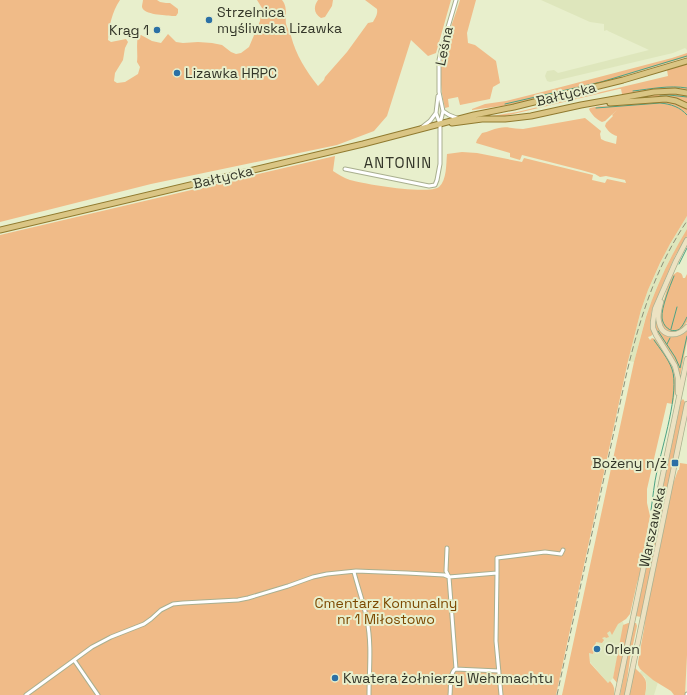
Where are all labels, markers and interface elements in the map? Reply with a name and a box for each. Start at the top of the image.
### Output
place label: Strzelnica myśliwska Lizawka [217,3,342,37]
marker: Strzelnica myśliwska Lizawka [204,15,214,25]
place label: Krąg 1 [109,21,149,39]
marker: Krąg 1 [152,25,162,35]
street label: Leśna [431,25,457,67]
place label: Lizawka HRPC [185,64,277,82]
marker: Lizawka HRPC [172,68,182,78]
street label: Bałtycka [534,78,598,110]
district label: ANTONIN [364,153,432,172]
street label: Bałtycka [191,161,255,193]
place label: Bożeny n/ż [592,454,667,472]
marker: Bożeny n/ż [670,458,680,468]
street label: Warszawska [635,485,669,569]
park label: Cmentarz Komunalny nr 1 Miłostowo [315,594,457,628]
place label: Orlen [605,640,640,658]
marker: Orlen [592,644,602,654]
place label: Kwatera żołnierzy Wehrmachtu [343,669,553,687]
marker: Kwatera żołnierzy Wehrmachtu [330,673,340,683]

